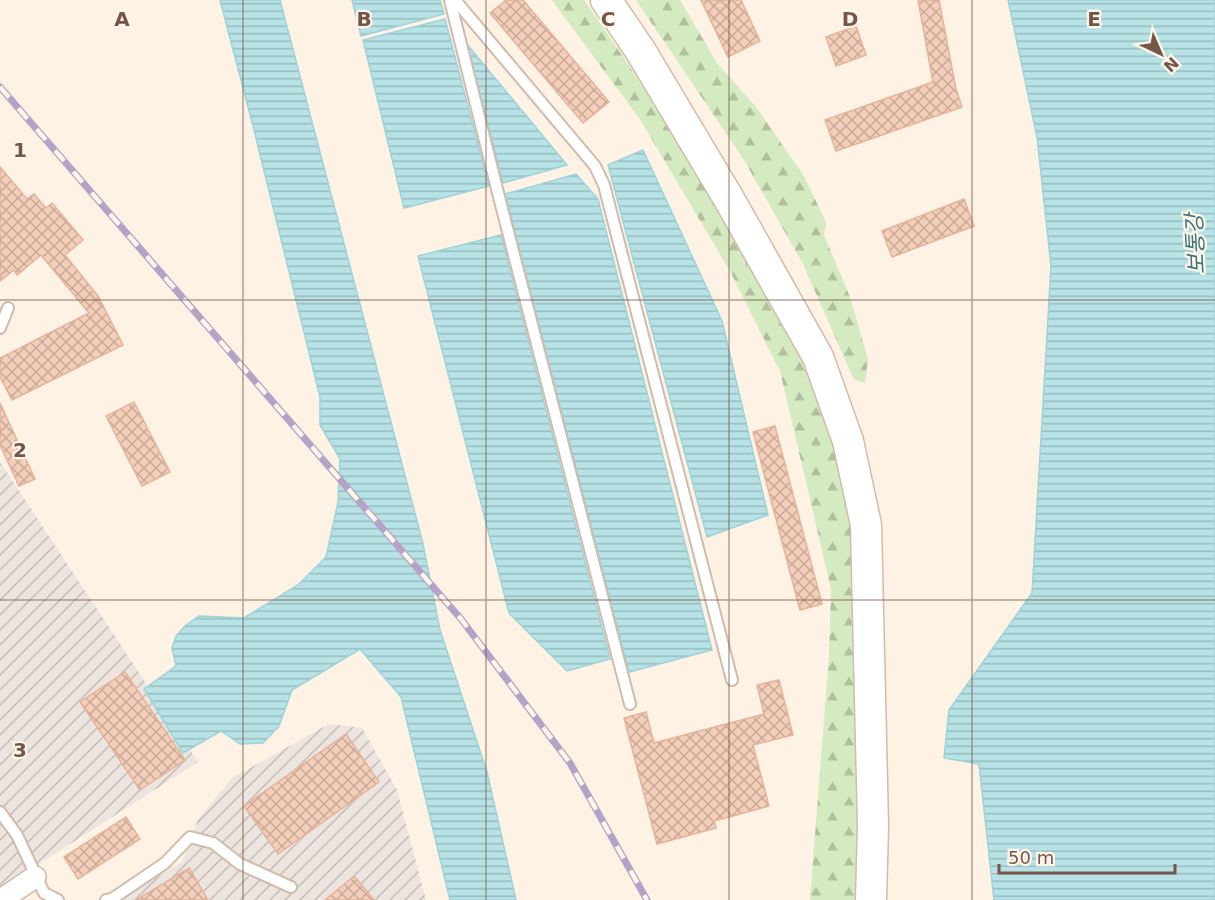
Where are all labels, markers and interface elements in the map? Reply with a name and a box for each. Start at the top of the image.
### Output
text: A [114,7,130,31]
text: B [356,7,372,31]
text: C [601,7,615,31]
text: D [842,7,858,31]
text: E [1087,7,1101,31]
north arrow [1131,24,1191,84]
text: N [1160,53,1182,76]
text: 1 [13,138,27,162]
water label: 보통강 [1181,210,1210,275]
text: 2 [13,438,27,462]
text: 3 [13,738,27,762]
scale bar [999,837,1174,875]
text: 50 m [1008,847,1054,868]

